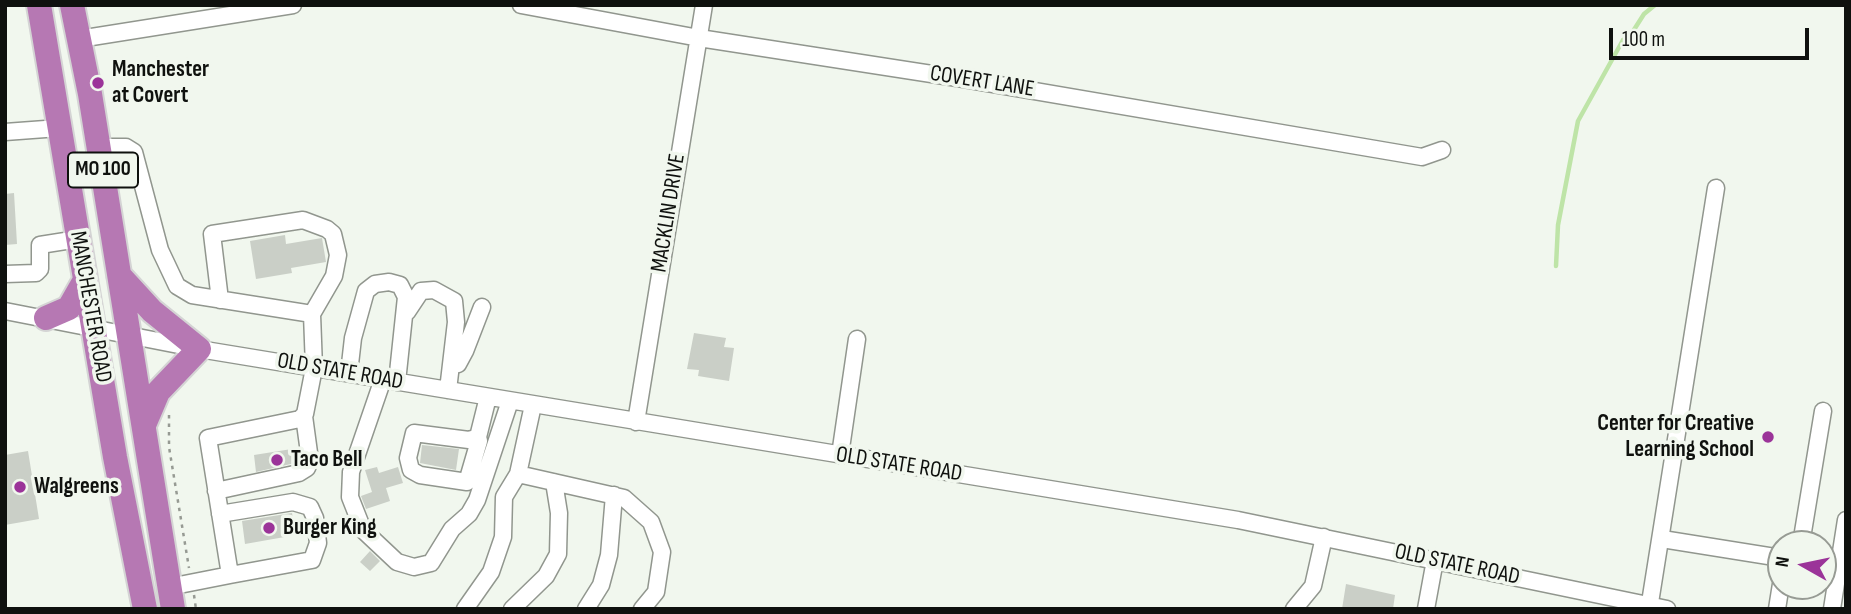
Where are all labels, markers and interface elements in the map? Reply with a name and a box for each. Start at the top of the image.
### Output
scale bar [1613,14,1812,58]
text: 100 m [1622,27,1665,52]
place label: Manchester at Covert [112,56,209,110]
street label: COVERT LANE [928,60,1036,104]
marker: Manchester at Covert [90,75,106,91]
road number: MO 100 [68,152,138,188]
street label: MACKLIN DRIVE [646,152,692,274]
street label: MANCHESTER ROAD [63,229,117,385]
street label: OLD STATE ROAD [275,347,405,397]
place label: Center for Creative Learning School [1597,410,1754,464]
marker: Center for Creative Learning School [1760,429,1776,445]
street label: OLD STATE ROAD [834,441,964,489]
place label: Taco Bell [291,446,362,474]
marker: Taco Bell [269,452,285,468]
place label: Walgreens [34,473,119,501]
marker: Walgreens [12,479,28,495]
place label: Burger King [283,514,377,542]
marker: Burger King [261,520,277,536]
north arrow [1767,530,1837,600]
street label: OLD STATE ROAD [1392,538,1522,592]
text: N [1771,555,1795,569]

